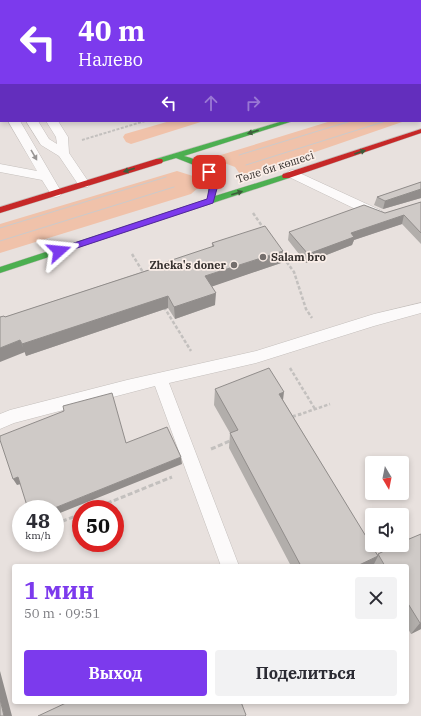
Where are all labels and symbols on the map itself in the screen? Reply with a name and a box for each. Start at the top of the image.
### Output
one-way arrow [247,129,259,135]
street label: Төле би көшесі [234,148,316,186]
one-way arrow [30,149,37,161]
one-way arrow [354,149,366,155]
pin [192,155,226,189]
one-way arrow [122,167,134,173]
one-way arrow [231,189,243,195]
position arrow [38,230,80,272]
place label: Salam bro [271,250,326,264]
marker: Salam bro [258,252,268,262]
place label: Zheka's doner [149,258,227,272]
marker: Zheka's doner [229,260,239,270]
north arrow [365,456,409,500]
speed limit sign: 50 [72,500,124,552]

